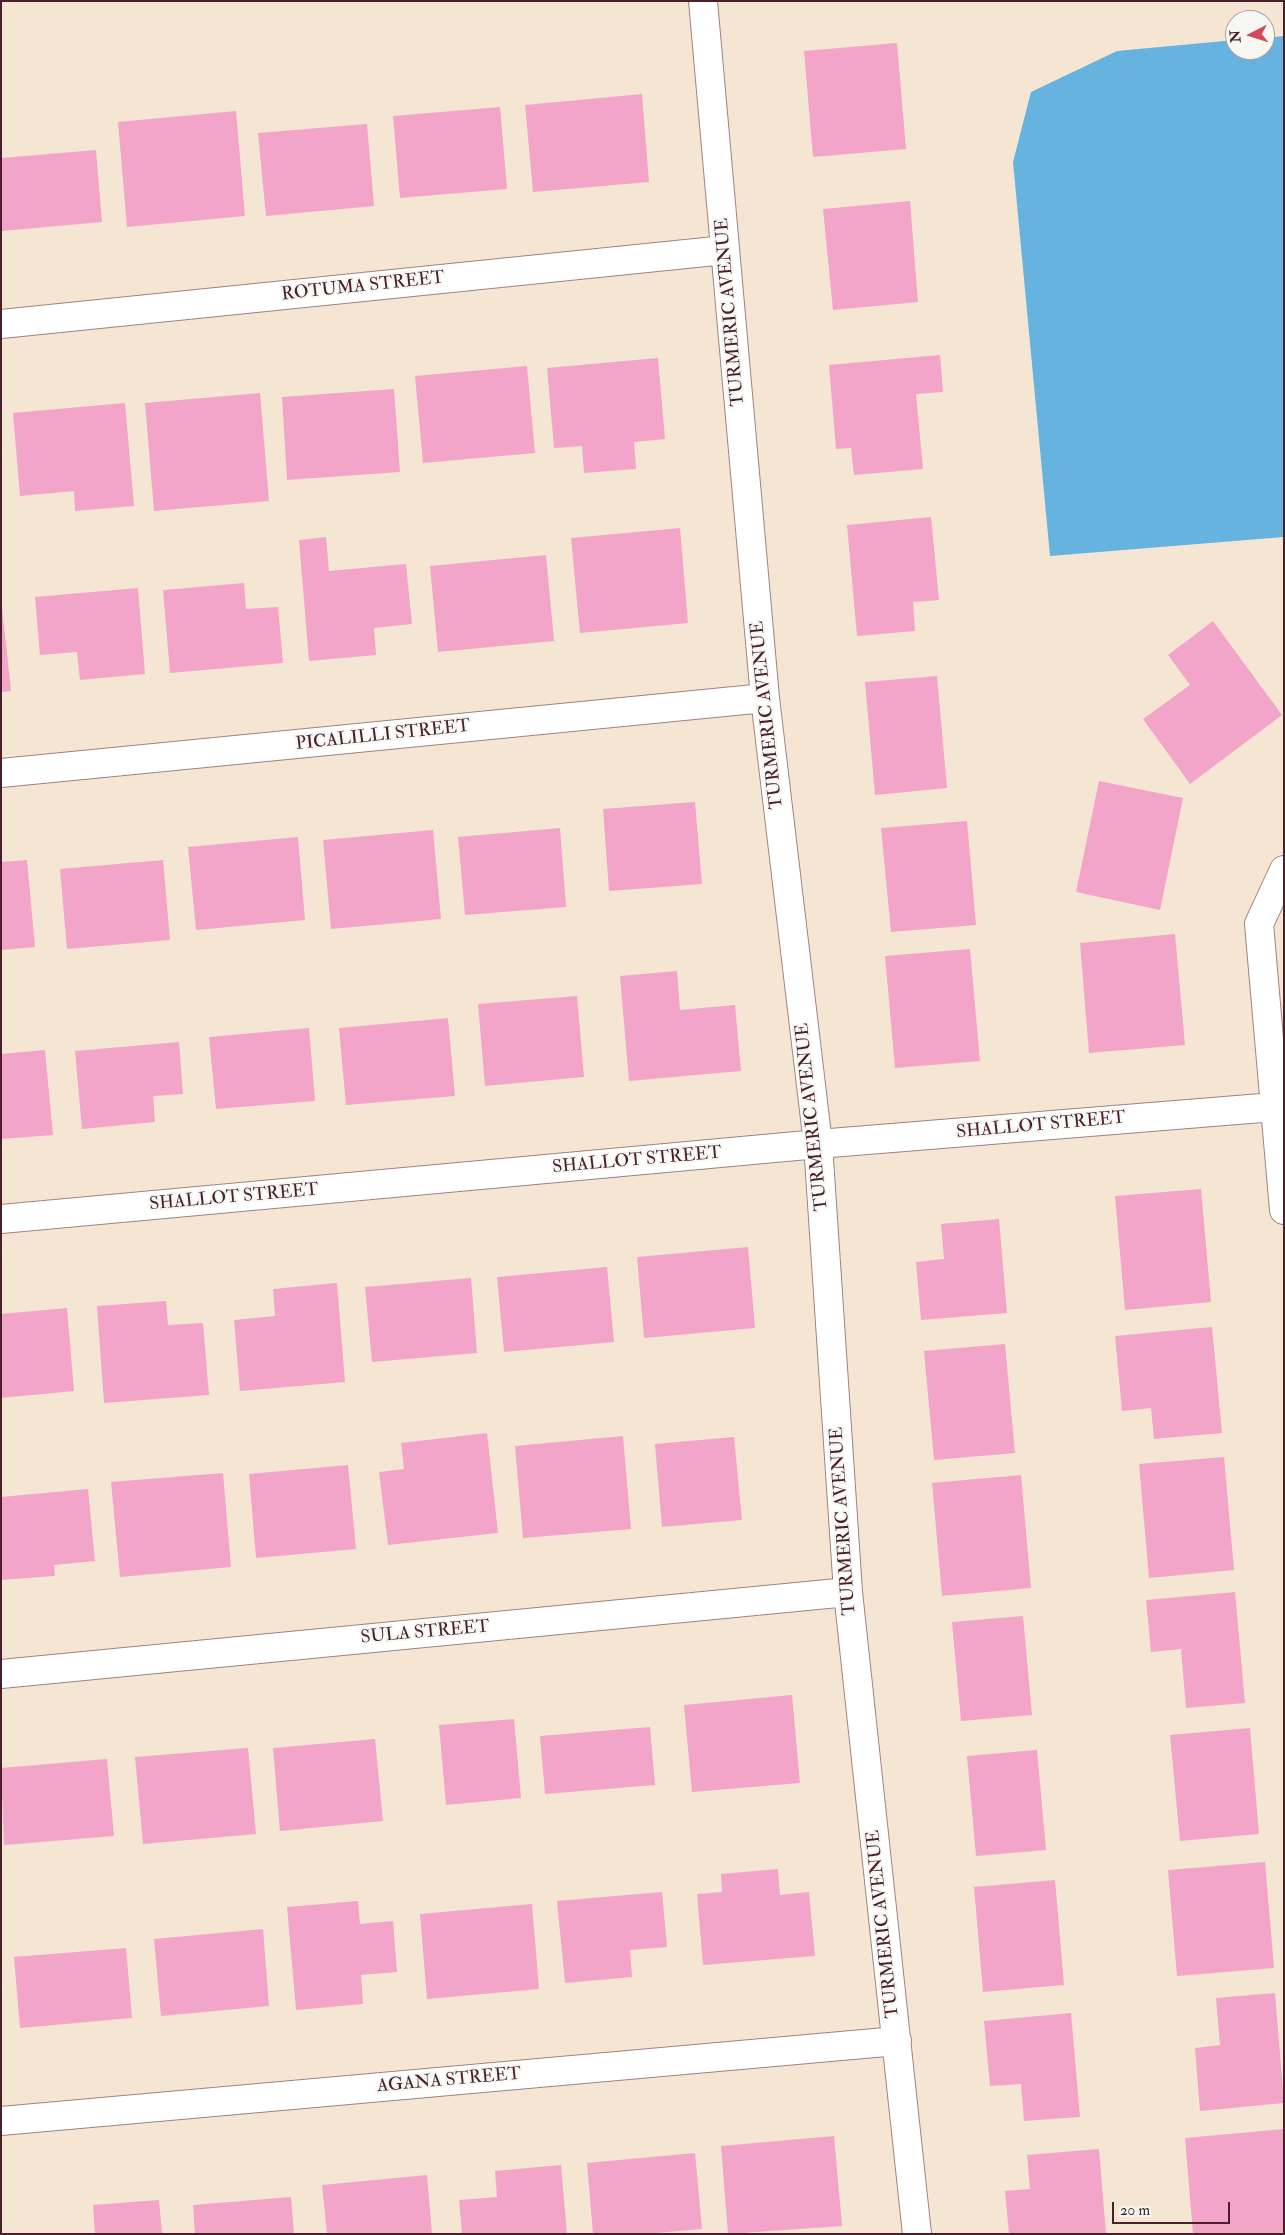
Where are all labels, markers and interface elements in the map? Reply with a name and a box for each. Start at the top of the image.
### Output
north arrow [1225,10,1275,60]
text: N [1227,29,1245,43]
street label: TURMERIC AVENUE [712,217,750,407]
street label: ROTUMA STREET [280,268,446,306]
street label: TURMERIC AVENUE [747,620,789,810]
street label: PICALILLI STREET [295,716,471,756]
street label: TURMERIC AVENUE [792,1022,834,1212]
street label: SHALLOT STREET [956,1108,1126,1144]
street label: SHALLOT STREET [552,1143,722,1179]
street label: SHALLOT STREET [149,1180,319,1216]
street label: TURMERIC AVENUE [827,1426,861,1616]
street label: SULA STREET [360,1617,490,1649]
street label: TURMERIC AVENUE [863,1829,905,2019]
street label: AGANA STREET [376,2064,522,2098]
scale bar [1115,2192,1232,2224]
text: 20 m [1120,2201,1150,2220]

